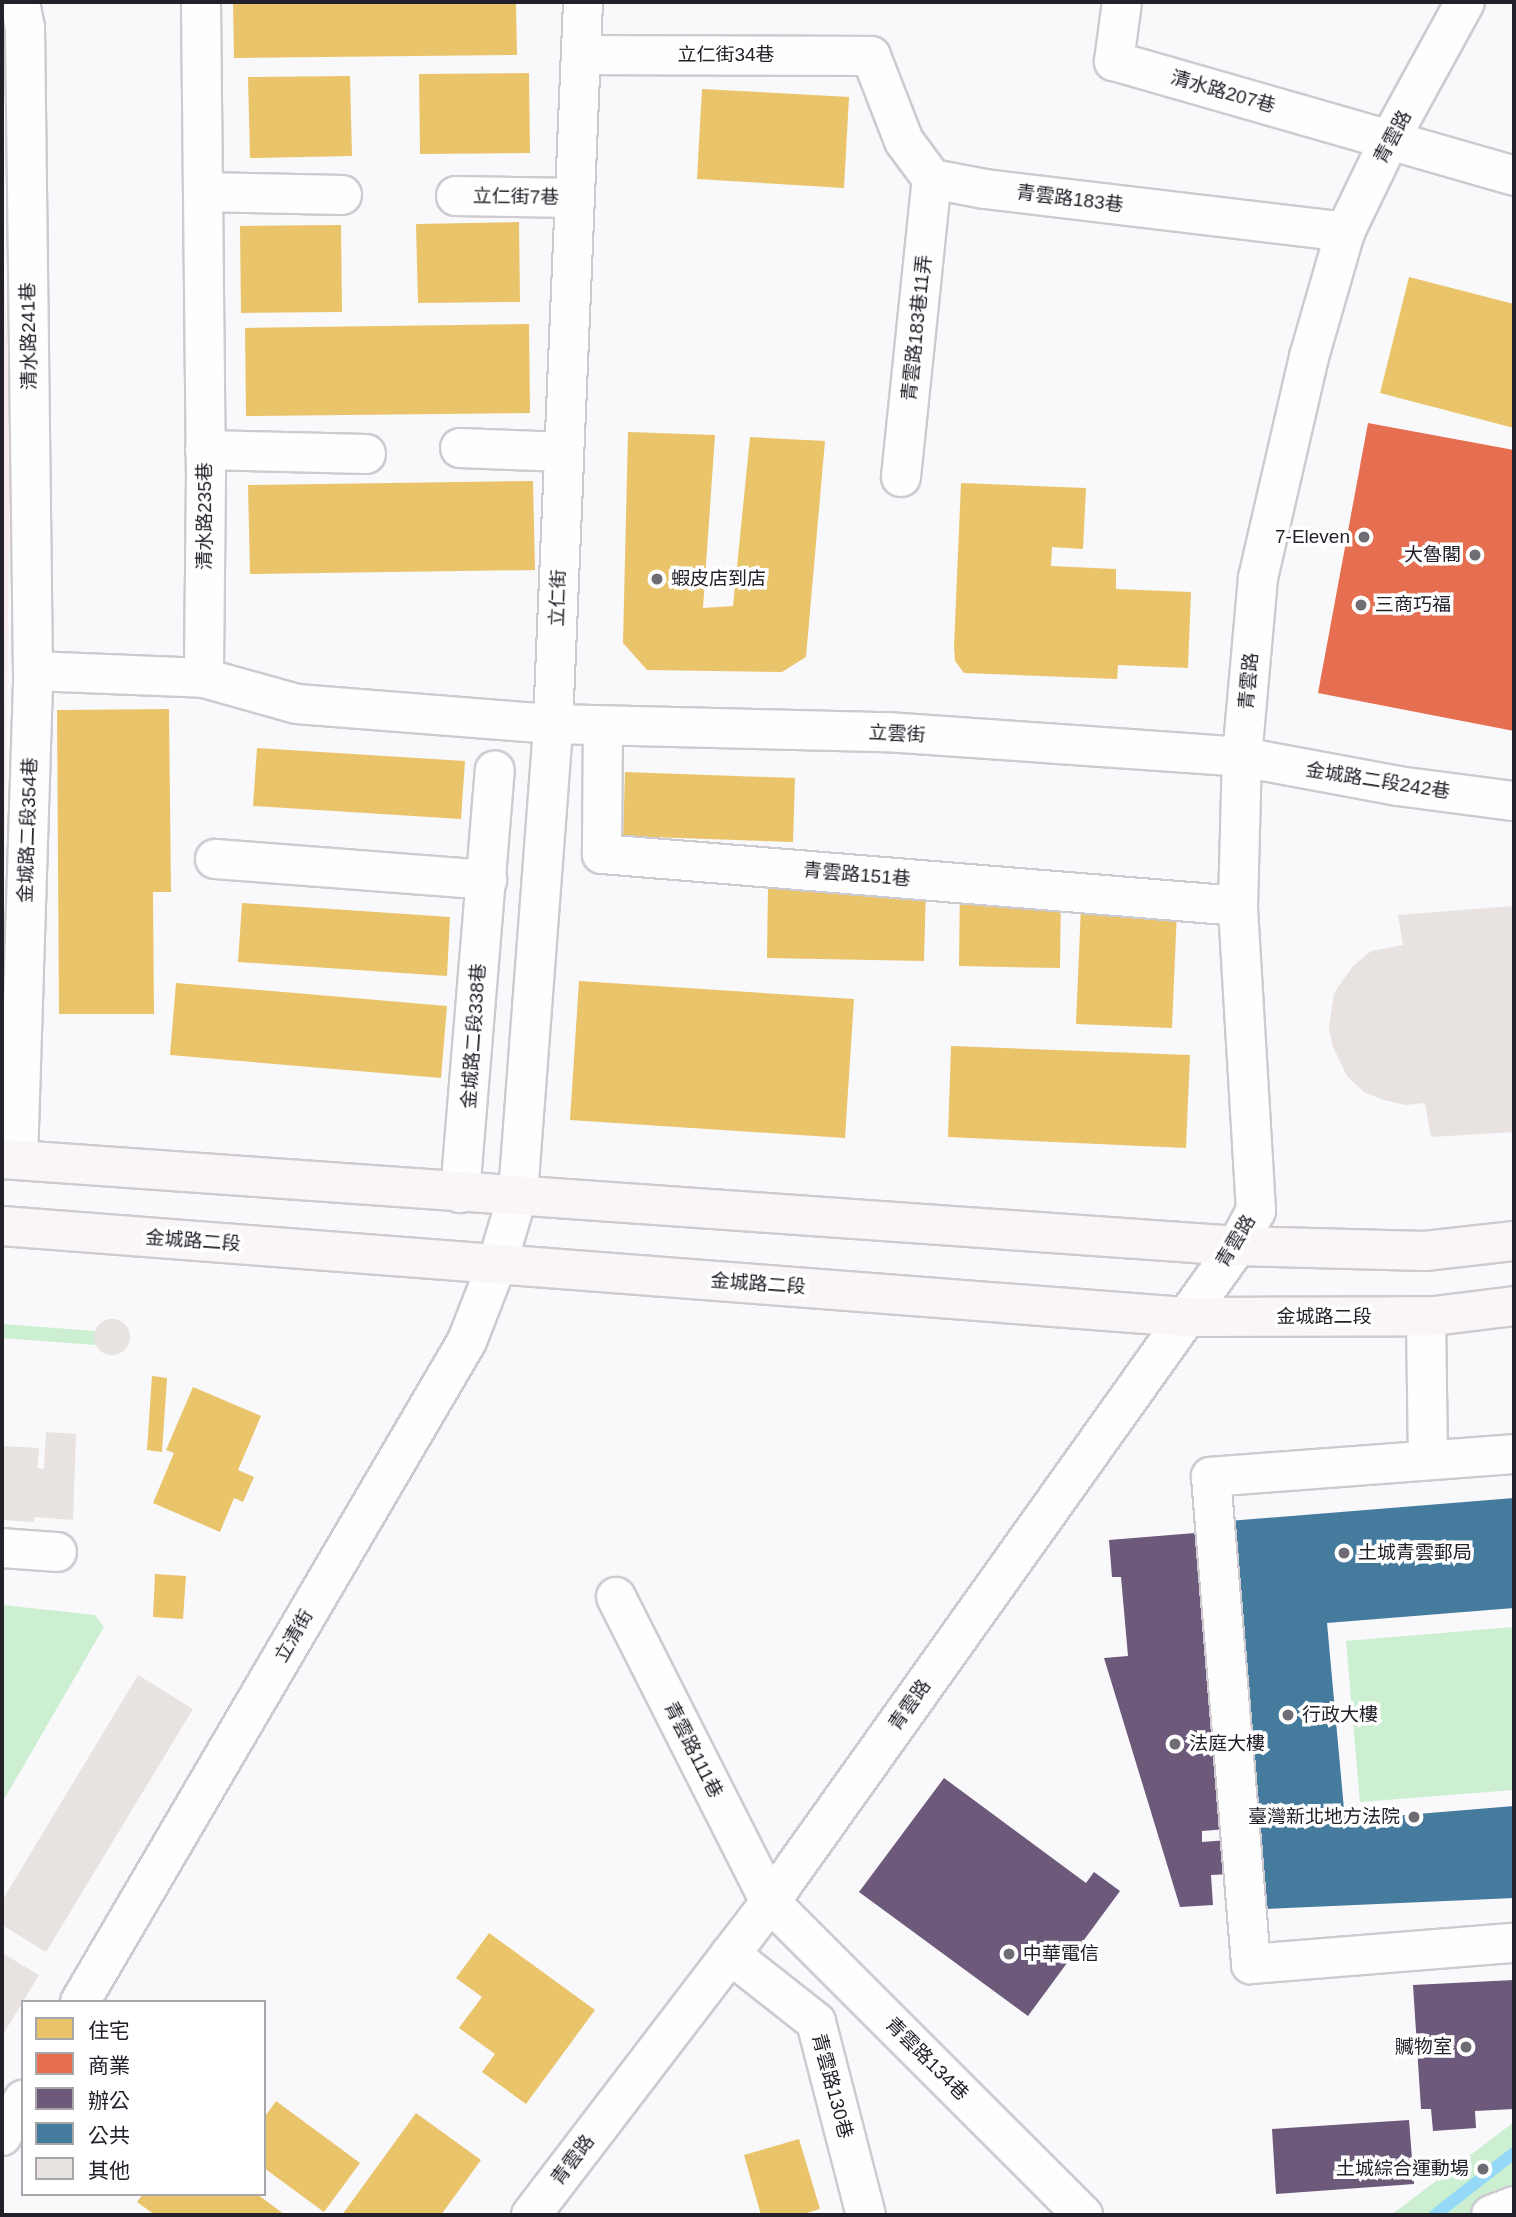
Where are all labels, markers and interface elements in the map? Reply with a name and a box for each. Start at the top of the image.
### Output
street label: 立仁街34巷 [677,44,775,66]
street label: 清水路207巷 [1168,66,1278,118]
street label: 青雲路 [1370,106,1416,168]
street label: 青雲路183巷 [1015,181,1125,217]
street label: 立仁街7巷 [473,185,559,209]
street label: 青雲路183巷11弄 [898,254,936,402]
street label: 清水路241巷 [17,282,41,390]
street label: 清水路235巷 [194,462,216,570]
place label: 7-Eleven [1275,526,1350,548]
marker: 7-Eleven [1356,529,1372,545]
place label: 大魯閣 [1404,544,1461,566]
marker: 大魯閣 [1467,547,1483,563]
place label: 蝦皮店到店 [671,568,766,590]
street label: 立仁街 [546,569,570,627]
marker: 蝦皮店到店 [649,571,665,587]
place label: 三商巧福 [1375,594,1451,616]
marker: 三商巧福 [1353,597,1369,613]
street label: 青雲路 [1235,652,1263,710]
street label: 立雲街 [868,721,926,747]
street label: 金城路二段354巷 [14,757,42,903]
street label: 金城路二段242巷 [1304,758,1452,804]
street label: 青雲路151巷 [802,859,912,891]
street label: 金城路二段338巷 [458,963,490,1109]
street label: 青雲路 [1212,1211,1260,1271]
street label: 金城路二段 [145,1226,241,1256]
street label: 金城路二段 [710,1269,806,1299]
street label: 金城路二段 [1277,1306,1371,1328]
place label: 土城青雲郵局 [1358,1542,1472,1564]
marker: 土城青雲郵局 [1336,1545,1352,1561]
street label: 立清街 [270,1606,318,1666]
street label: 青雲路 [884,1675,936,1735]
street label: 青雲路111巷 [659,1698,727,1802]
place label: 行政大樓 [1302,1704,1378,1726]
marker: 行政大樓 [1280,1707,1296,1723]
place label: 法庭大樓 [1189,1733,1265,1755]
marker: 法庭大樓 [1167,1736,1183,1752]
place label: 臺灣新北地方法院 [1248,1806,1400,1828]
marker: 臺灣新北地方法院 [1406,1809,1422,1825]
place label: 中華電信 [1023,1943,1099,1965]
marker: 中華電信 [1001,1946,1017,1962]
legend [21,2000,266,2196]
street label: 青雲路134巷 [881,2013,973,2105]
text: 住宅 [88,2019,130,2042]
street label: 青雲路130巷 [807,2031,857,2141]
place label: 贓物室 [1395,2036,1452,2058]
marker: 贓物室 [1458,2039,1474,2055]
text: 商業 [88,2054,130,2077]
text: 辦公 [88,2089,130,2112]
text: 公共 [88,2124,130,2147]
street label: 青雲路 [547,2130,599,2190]
place label: 土城綜合運動場 [1336,2158,1469,2180]
text: 其他 [88,2159,130,2182]
marker: 土城綜合運動場 [1475,2161,1491,2177]

